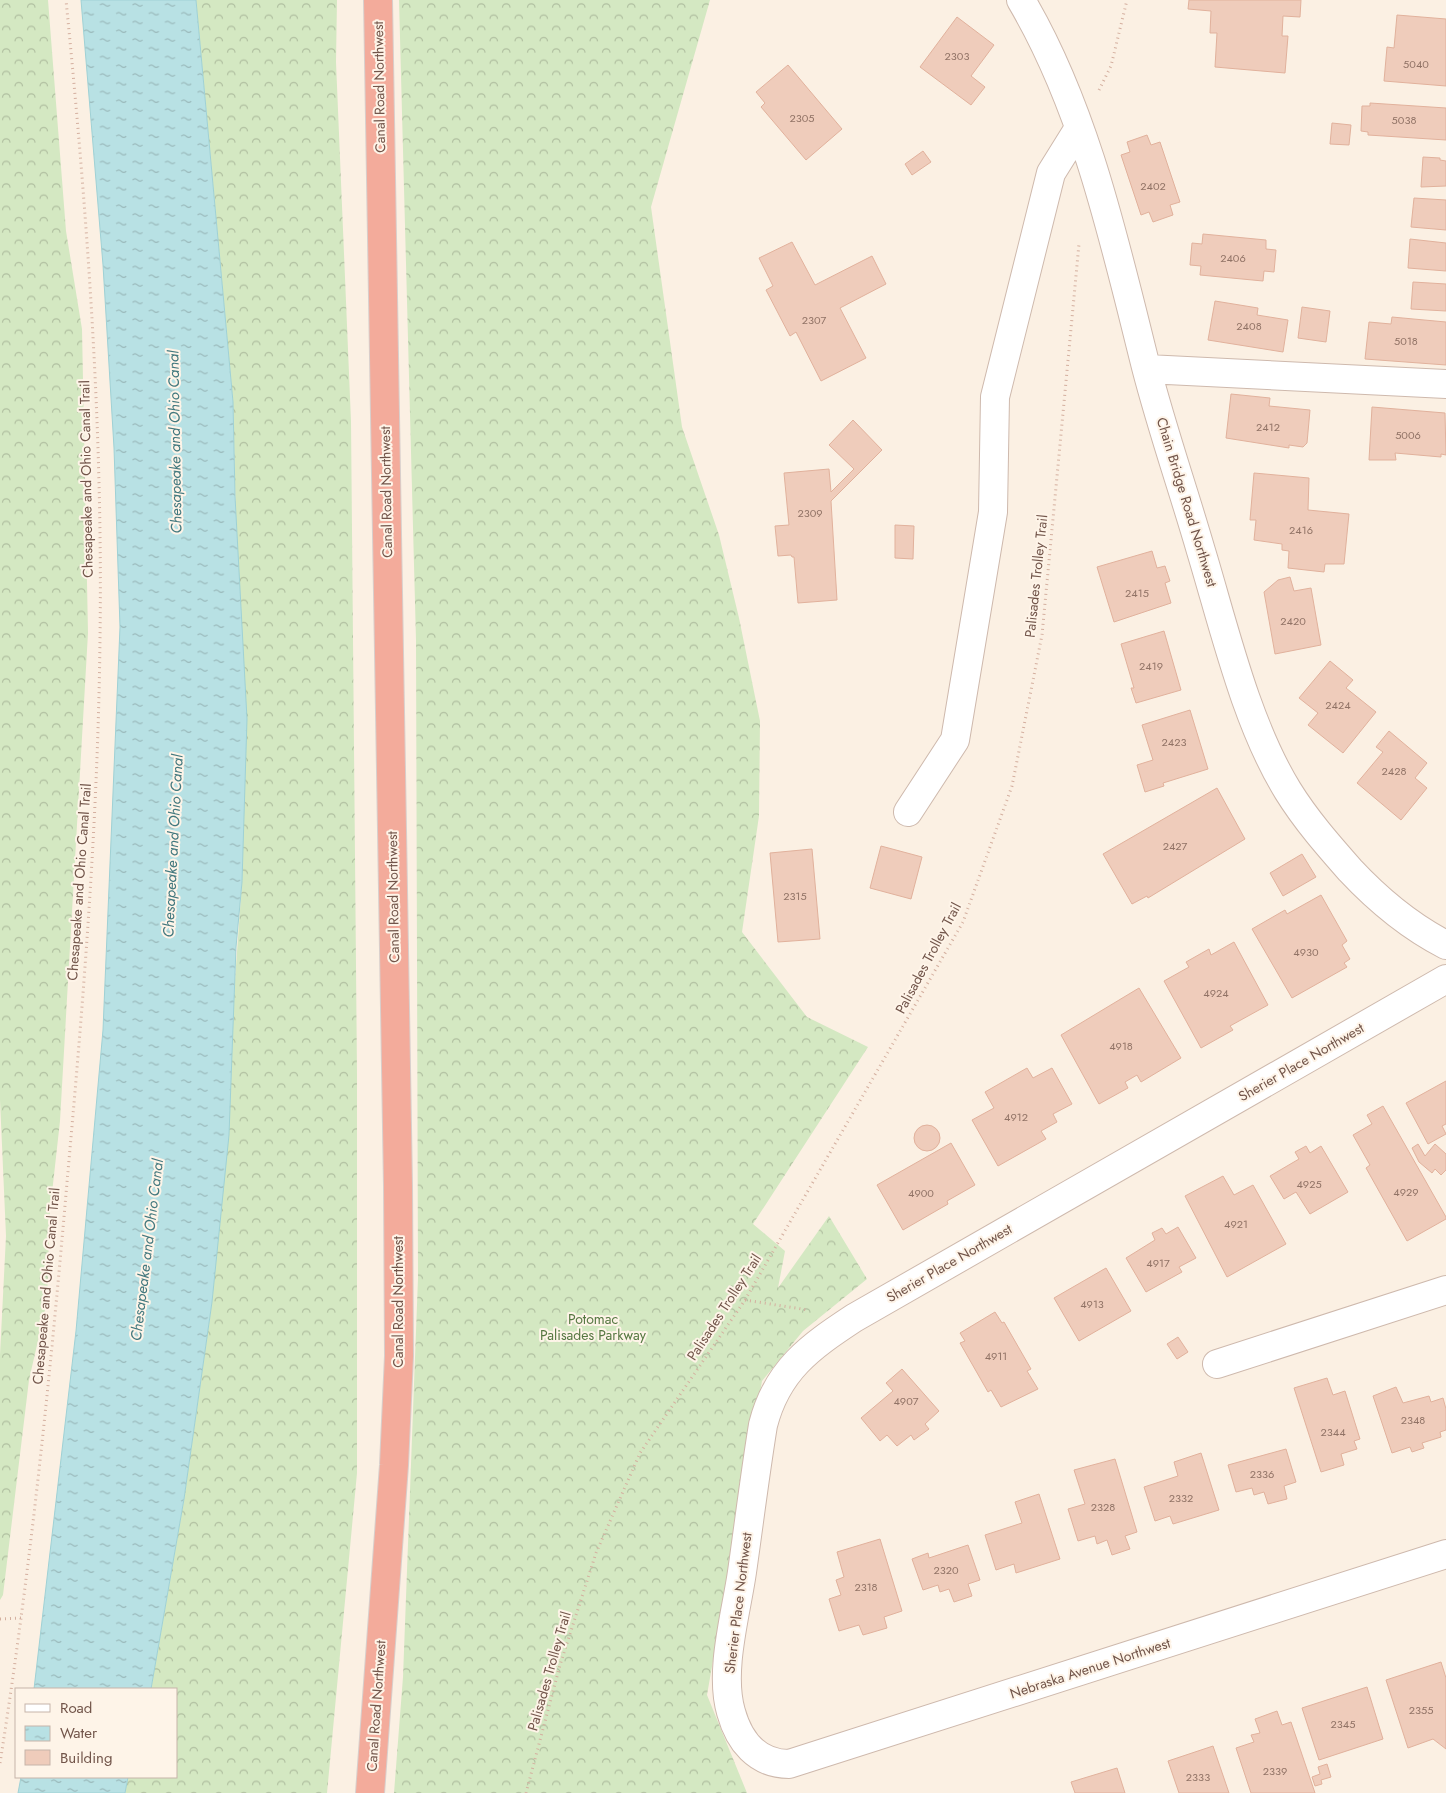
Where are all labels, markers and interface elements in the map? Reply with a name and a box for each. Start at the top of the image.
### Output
street label: Canal Road Northwest [368,20,390,153]
house number: 2303 [945,48,969,64]
house number: 5040 [1403,56,1429,72]
house number: 2305 [789,110,815,126]
house number: 5038 [1392,112,1416,128]
house number: 2402 [1140,178,1166,194]
house number: 2406 [1220,250,1246,266]
house number: 2307 [802,312,827,328]
house number: 2408 [1236,318,1262,334]
house number: 5018 [1394,333,1418,349]
water label: Chesapeake and Ohio Canal [162,350,188,534]
street label: Chesapeake and Ohio Canal Trail [74,380,98,578]
street label: Chain Bridge Road Northwest [1152,415,1223,590]
house number: 2412 [1256,419,1280,435]
street label: Canal Road Northwest [375,425,397,558]
house number: 5006 [1395,427,1421,443]
house number: 2309 [797,505,823,521]
street label: Palisades Trolley Trail [1020,514,1052,638]
house number: 2416 [1289,522,1313,538]
house number: 2415 [1125,585,1149,601]
house number: 2420 [1280,613,1306,629]
house number: 2419 [1139,658,1163,674]
house number: 2424 [1325,697,1351,713]
house number: 2423 [1162,734,1186,750]
water label: Chesapeake and Ohio Canal [157,753,189,938]
house number: 2428 [1382,763,1406,779]
street label: Chesapeake and Ohio Canal Trail [62,783,96,981]
street label: Canal Road Northwest [382,830,404,963]
house number: 2427 [1163,838,1188,854]
house number: 2315 [783,888,807,904]
street label: Palisades Trolley Trail [890,899,966,1017]
house number: 4930 [1293,944,1319,960]
house number: 4924 [1203,985,1229,1001]
street label: Sherier Place Northwest [1234,1018,1368,1106]
house number: 4918 [1109,1038,1133,1054]
house number: 4912 [1004,1109,1028,1125]
water label: Chesapeake and Ohio Canal [125,1157,169,1342]
house number: 4925 [1296,1176,1322,1192]
house number: 4929 [1393,1184,1419,1200]
house number: 4900 [908,1185,934,1201]
street label: Chesapeake and Ohio Canal Trail [27,1187,65,1385]
house number: 4921 [1224,1216,1248,1232]
street label: Sherier Place Northwest [882,1219,1016,1307]
street label: Canal Road Northwest [388,1236,408,1368]
street label: Palisades Trolley Trail [682,1250,766,1364]
house number: 4917 [1146,1255,1170,1271]
house number: 4913 [1080,1296,1104,1312]
park label: Potomac Palisades Parkway [540,1309,647,1345]
house number: 4911 [985,1348,1007,1364]
house number: 4907 [893,1393,919,1409]
house number: 2348 [1401,1412,1425,1428]
house number: 2344 [1320,1424,1346,1440]
house number: 2336 [1250,1466,1274,1482]
house number: 2332 [1169,1490,1193,1506]
house number: 2328 [1091,1499,1115,1515]
street label: Sherier Place Northwest [719,1531,757,1675]
house number: 2320 [933,1562,959,1578]
house number: 2318 [854,1579,878,1595]
street label: Palisades Trolley Trail [522,1609,576,1733]
street label: Nebraska Avenue Northwest [1007,1632,1173,1703]
street label: Canal Road Northwest [361,1639,391,1772]
legend [15,1688,178,1778]
text: Road [60,1697,92,1719]
house number: 2355 [1409,1702,1433,1718]
house number: 2345 [1331,1716,1355,1732]
text: Water [60,1722,98,1744]
text: Building [60,1747,112,1769]
house number: 2339 [1263,1763,1287,1779]
house number: 2333 [1186,1769,1210,1785]

